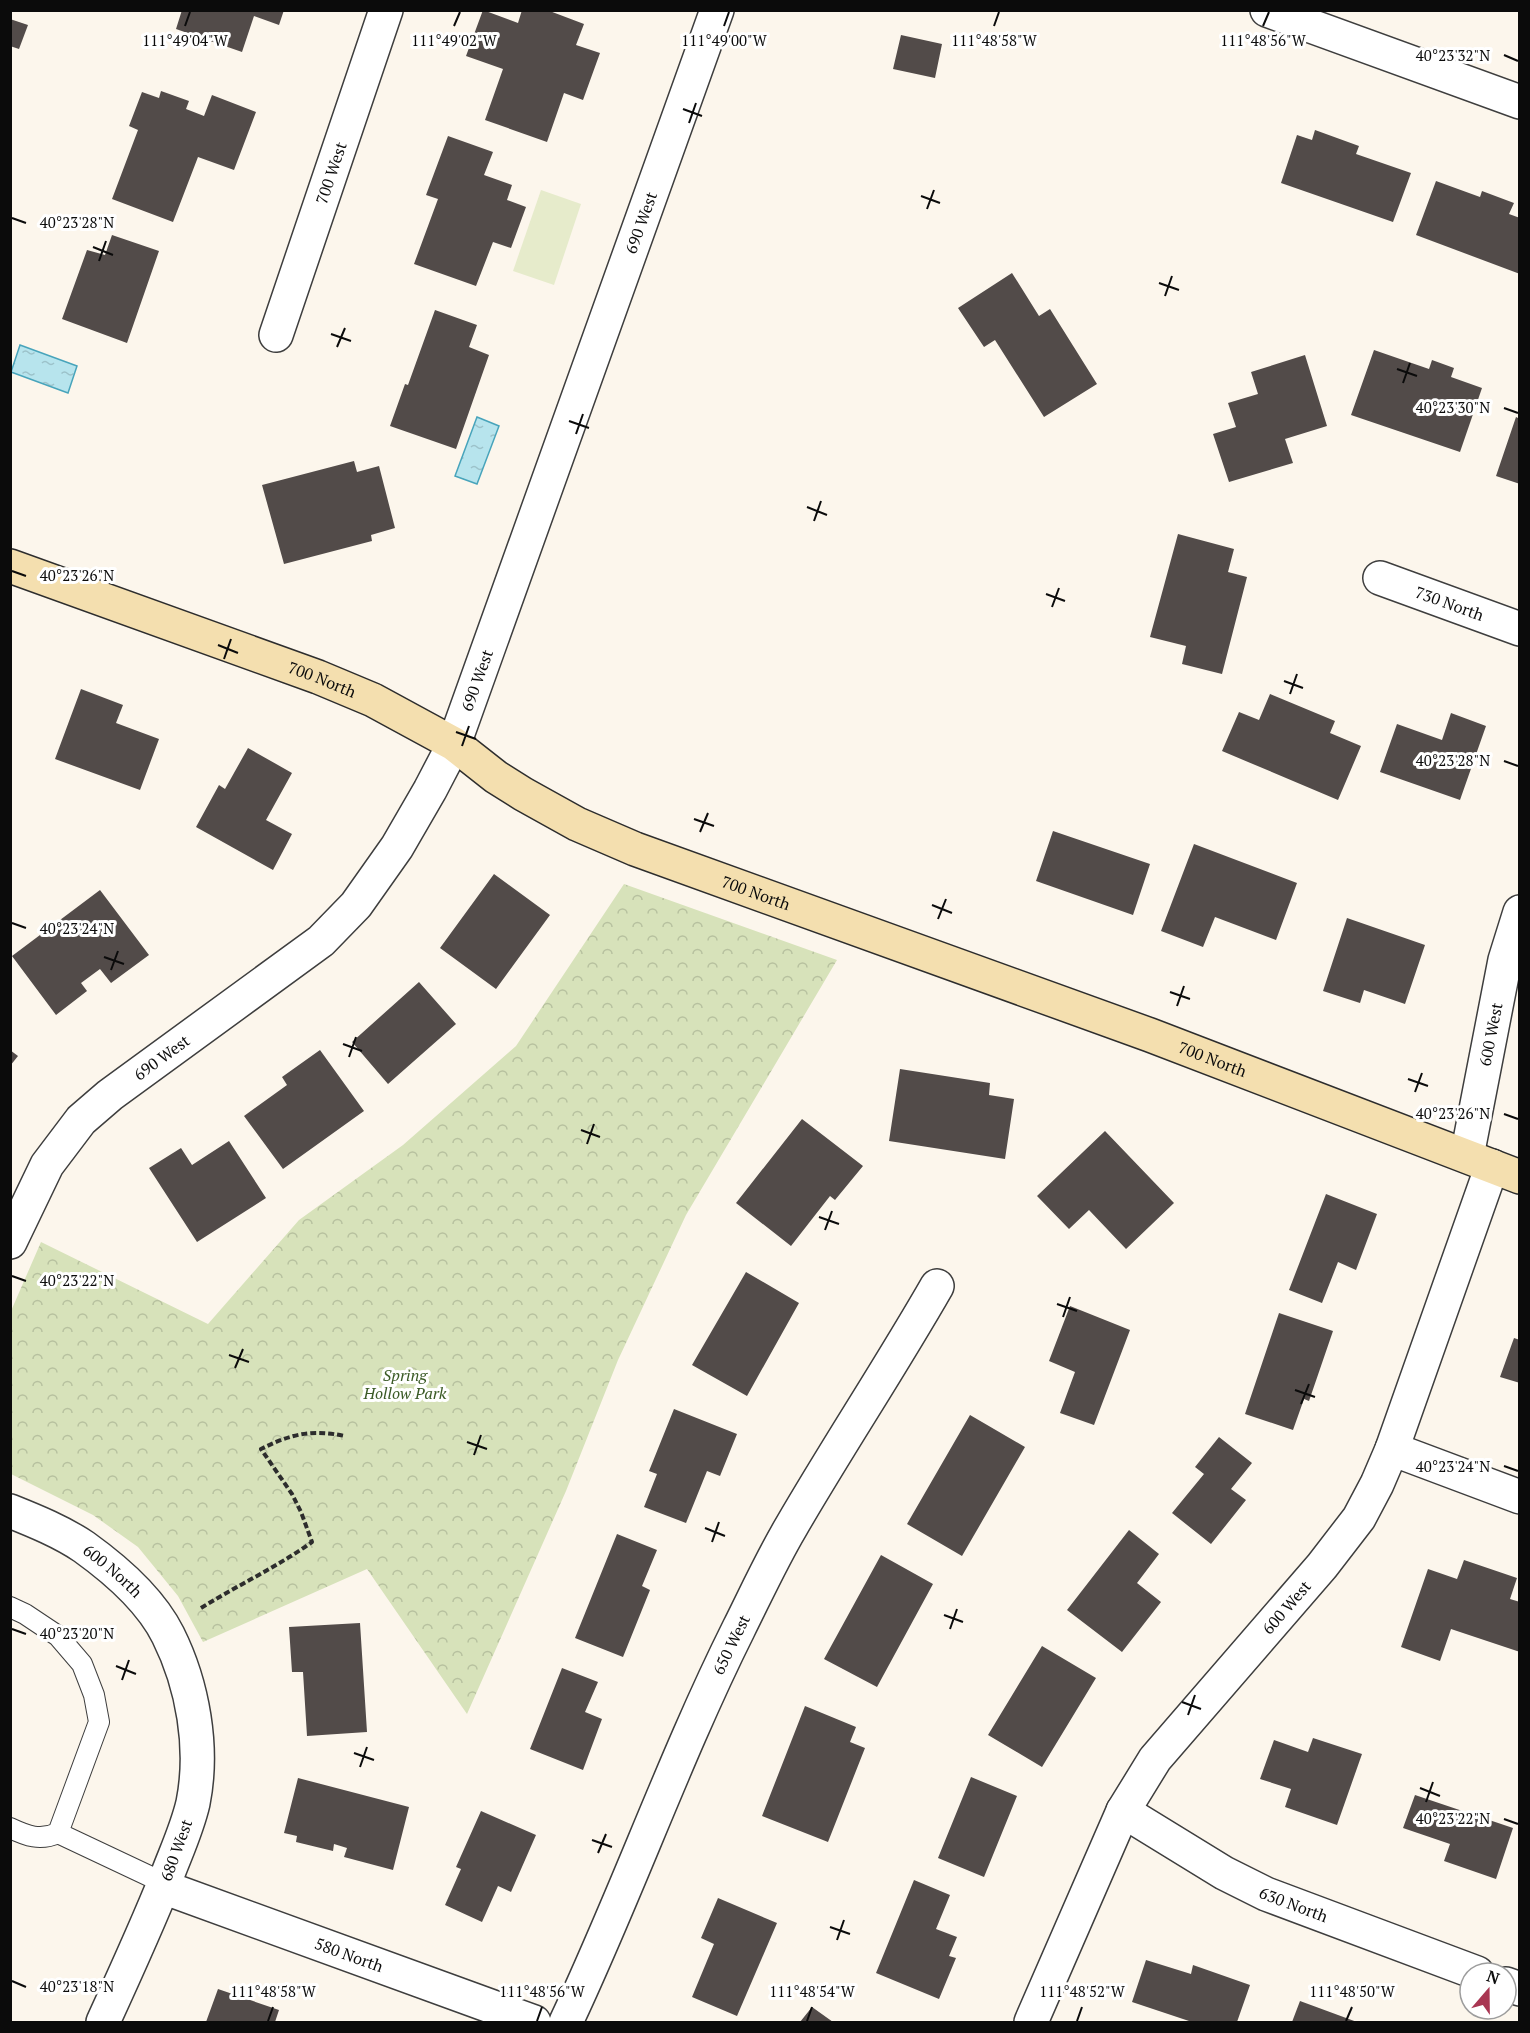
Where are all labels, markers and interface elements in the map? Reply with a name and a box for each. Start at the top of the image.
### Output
text: 111°49'04"W [142,30,229,50]
text: 111°49'02"W [411,30,498,50]
text: 111°49'00"W [681,30,768,50]
text: 111°48'58"W [951,30,1038,50]
text: 111°48'56"W [1220,30,1307,50]
text: 40°23'32"N [1416,45,1490,65]
street label: 700 West [310,139,352,207]
street label: 690 West [620,189,662,257]
text: 40°23'28"N [40,212,114,232]
text: 40°23'30"N [1416,397,1490,417]
text: 40°23'26"N [40,565,114,585]
street label: 730 North [1412,581,1487,626]
street label: 690 West [456,646,498,714]
street label: 700 North [285,656,360,703]
text: 40°23'28"N [1416,750,1490,770]
street label: 700 North [719,870,794,915]
text: 40°23'24"N [40,918,114,938]
street label: 600 West [1474,1001,1508,1068]
street label: 690 West [129,1029,194,1085]
street label: 700 North [1175,1036,1250,1082]
text: 40°23'26"N [1416,1103,1490,1123]
text: 40°23'22"N [40,1270,114,1290]
park label: Spring Hollow Park [362,1364,447,1404]
text: 40°23'24"N [1416,1456,1490,1476]
street label: 600 North [79,1539,148,1603]
street label: 600 West [1257,1576,1316,1639]
street label: 650 West [707,1611,755,1678]
text: 40°23'20"N [40,1623,114,1643]
text: 40°23'22"N [1416,1808,1490,1828]
street label: 680 West [155,1816,197,1884]
street label: 630 North [1255,1881,1332,1927]
street label: 580 North [312,1932,387,1977]
north arrow [1458,1961,1518,2021]
text: N [1484,1964,1503,1989]
text: 40°23'18"N [40,1976,114,1996]
text: 111°48'58"W [230,1981,317,2001]
text: 111°48'56"W [499,1981,586,2001]
text: 111°48'54"W [769,1981,856,2001]
text: 111°48'52"W [1039,1981,1126,2001]
text: 111°48'50"W [1309,1981,1396,2001]

